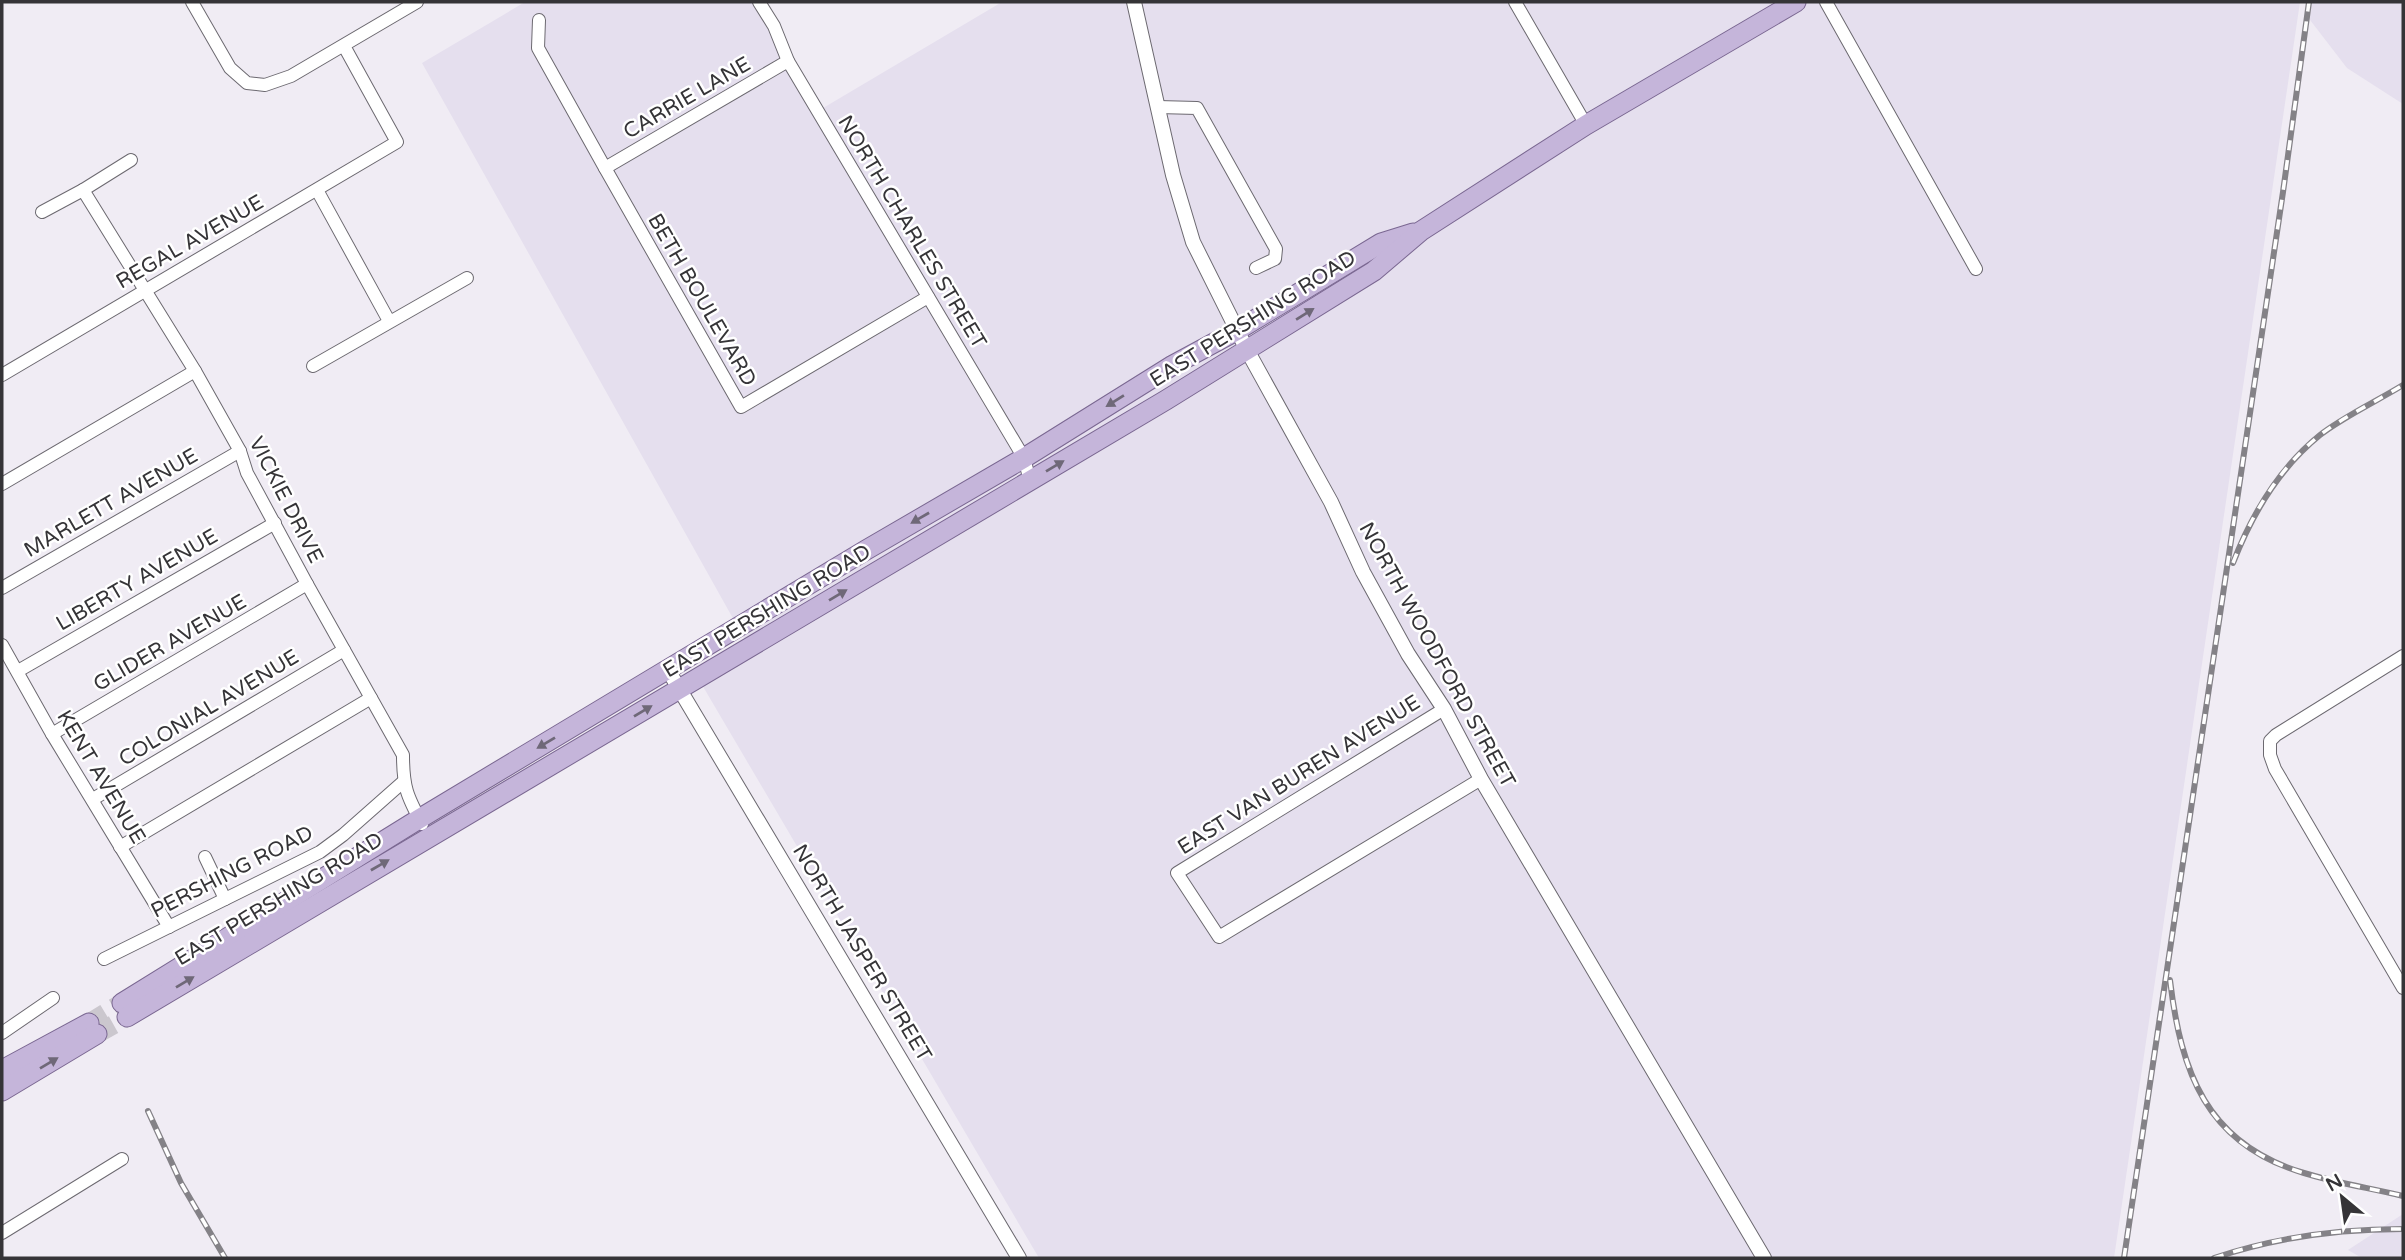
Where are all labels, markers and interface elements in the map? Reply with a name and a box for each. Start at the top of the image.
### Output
street label: CARRIE LANE [619,52,755,144]
street label: NORTH CHARLES STREET [832,111,992,353]
street label: REGAL AVENUE [112,190,268,294]
street label: BETH BOULEVARD [642,209,762,391]
street label: EAST PERSHING ROAD [1145,245,1361,393]
one-way arrow [1296,308,1315,320]
one-way arrow [1105,395,1125,408]
street label: VICKIE DRIVE [243,433,329,567]
street label: MARLETT AVENUE [20,443,202,563]
one-way arrow [1046,460,1065,472]
one-way arrow [910,512,930,524]
street label: NORTH WOODFORD STREET [1354,518,1521,792]
street label: LIBERTY AVENUE [52,524,222,636]
street label: EAST PERSHING ROAD [659,539,875,683]
street label: GLIDER AVENUE [89,589,251,697]
one-way arrow [829,589,848,601]
street label: COLONIAL AVENUE [115,644,303,772]
street label: EAST VAN BUREN AVENUE [1173,690,1425,860]
one-way arrow [633,704,652,717]
street label: KENT AVENUE [51,706,151,848]
one-way arrow [537,737,556,750]
street label: PERSHING ROAD [147,820,317,924]
street label: EAST PERSHING ROAD [171,827,387,971]
street label: NORTH JASPER STREET [787,840,937,1066]
one-way arrow [371,859,390,871]
one-way arrow [176,975,195,988]
one-way arrow [40,1056,59,1069]
north arrow [2307,1162,2377,1232]
text: N [2322,1170,2346,1196]

